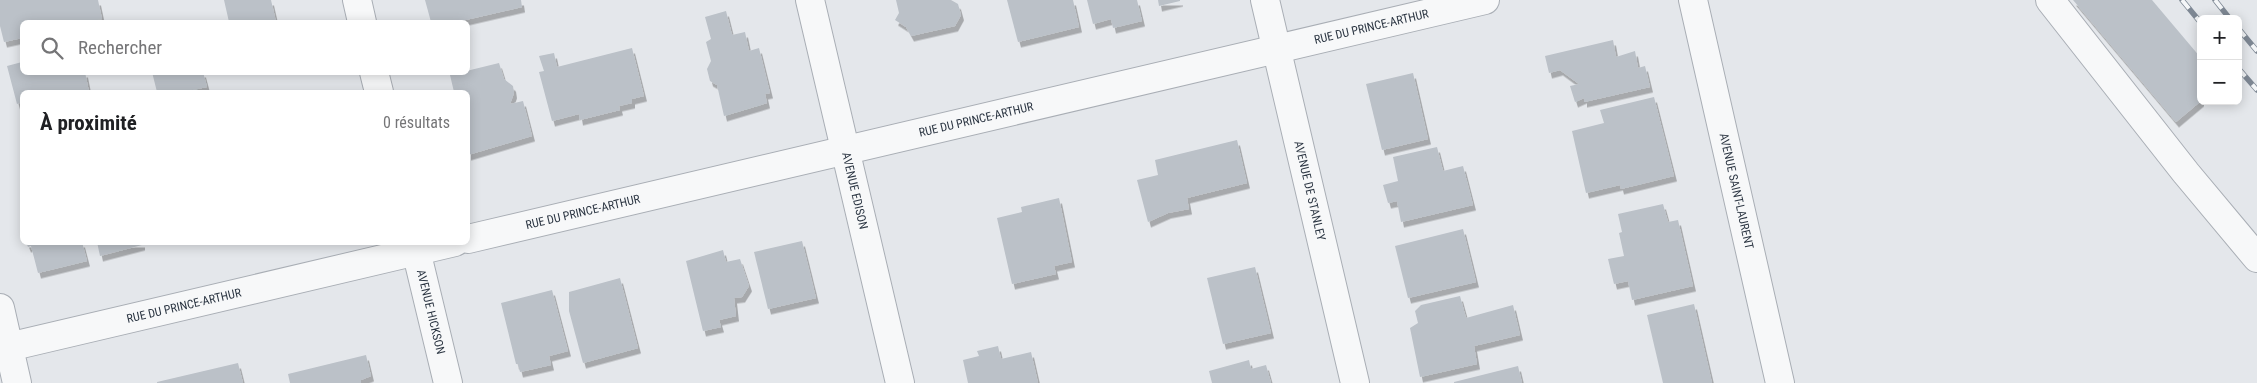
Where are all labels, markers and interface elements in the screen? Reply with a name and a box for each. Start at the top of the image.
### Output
street label: RUE DU PRINCE-ARTHUR [1313,6,1431,47]
map controls [2197,15,2242,105]
button: + [2197,15,2242,60]
search box [20,20,470,75]
icon: search [38,34,66,62]
text: Rechercher [78,36,162,59]
button: − [2197,60,2242,105]
street label: RUE DU PRINCE-ARTHUR [918,99,1035,140]
text: À proximité [40,111,137,135]
text: 0 résultats [383,113,450,132]
street label: AVENUE SAINT-LAURENT [1716,132,1756,251]
street label: AVENUE DE STANLEY [1291,140,1328,243]
street label: AVENUE EDISON [839,151,871,231]
street label: RUE DU PRINCE-ARTHUR [524,192,642,232]
street label: AVENUE HICKSON [414,268,448,356]
street label: RUE DU PRINCE-ARTHUR [125,285,243,326]

